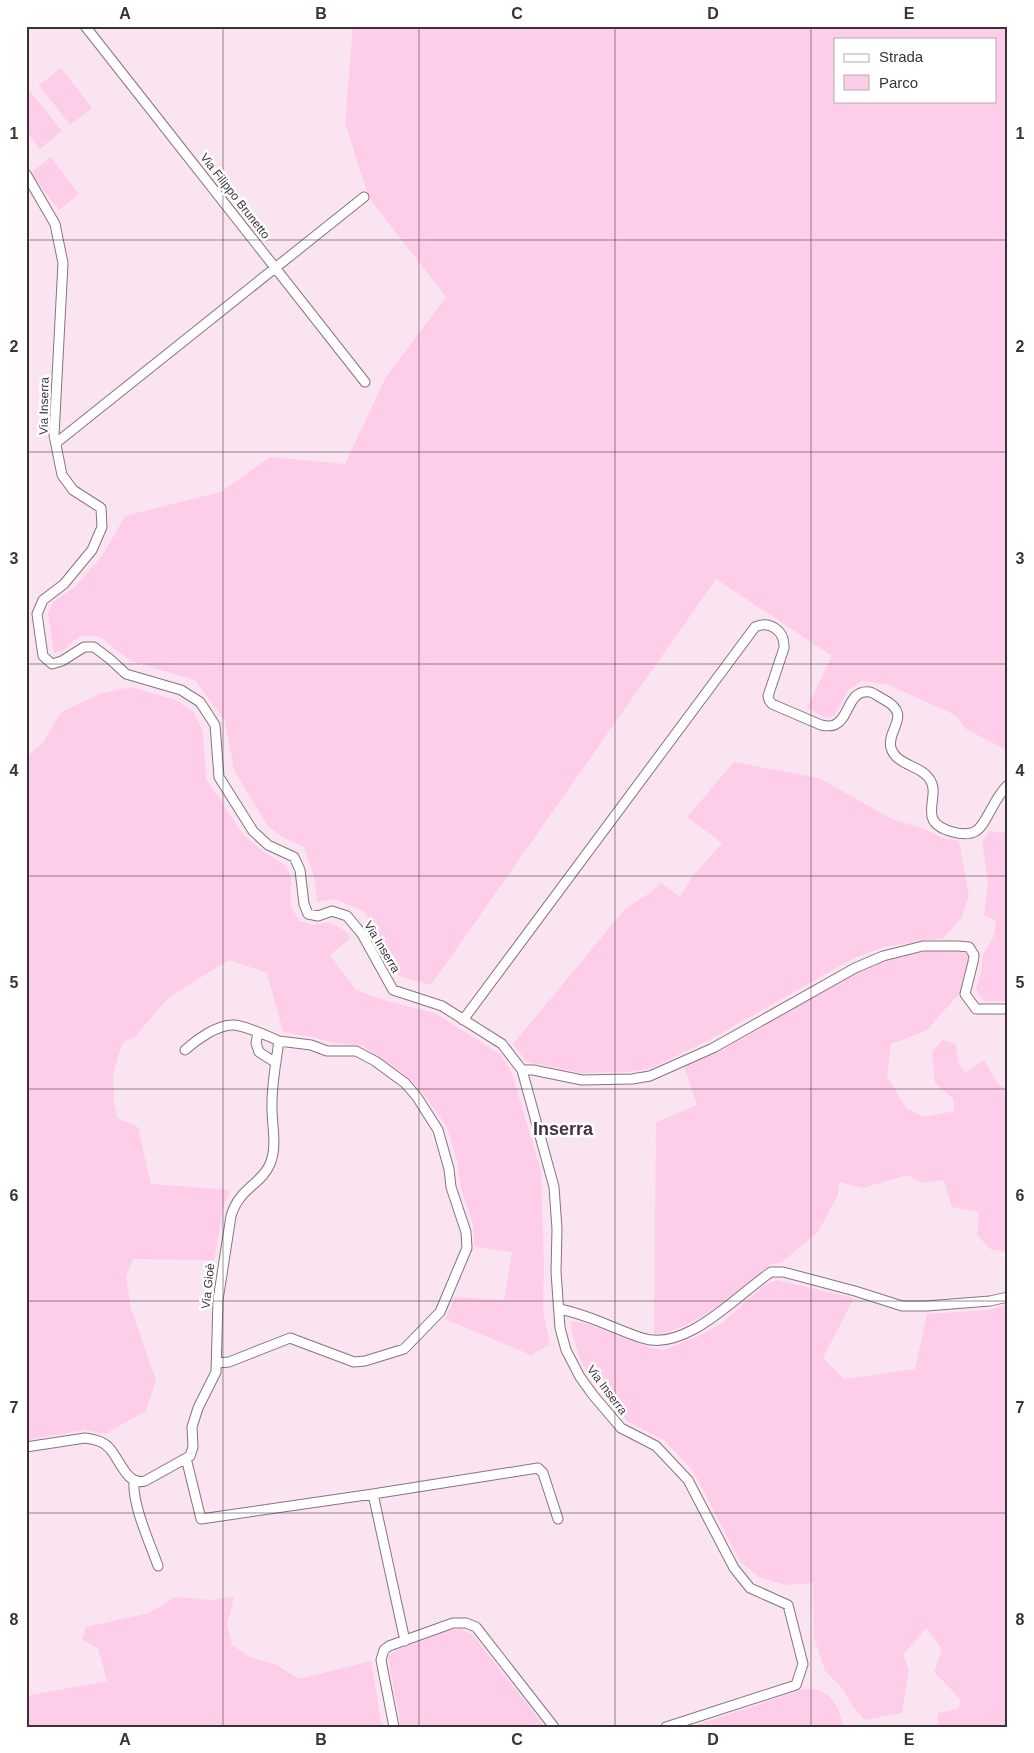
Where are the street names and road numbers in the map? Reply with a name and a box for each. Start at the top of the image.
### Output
street label: Via Filippo Brunetto [197,151,273,242]
street label: Via Inserra [36,377,52,435]
street label: Via Inserra [361,919,403,976]
street label: Via Gioè [199,1262,217,1310]
street label: Via Inserra [584,1363,630,1418]

